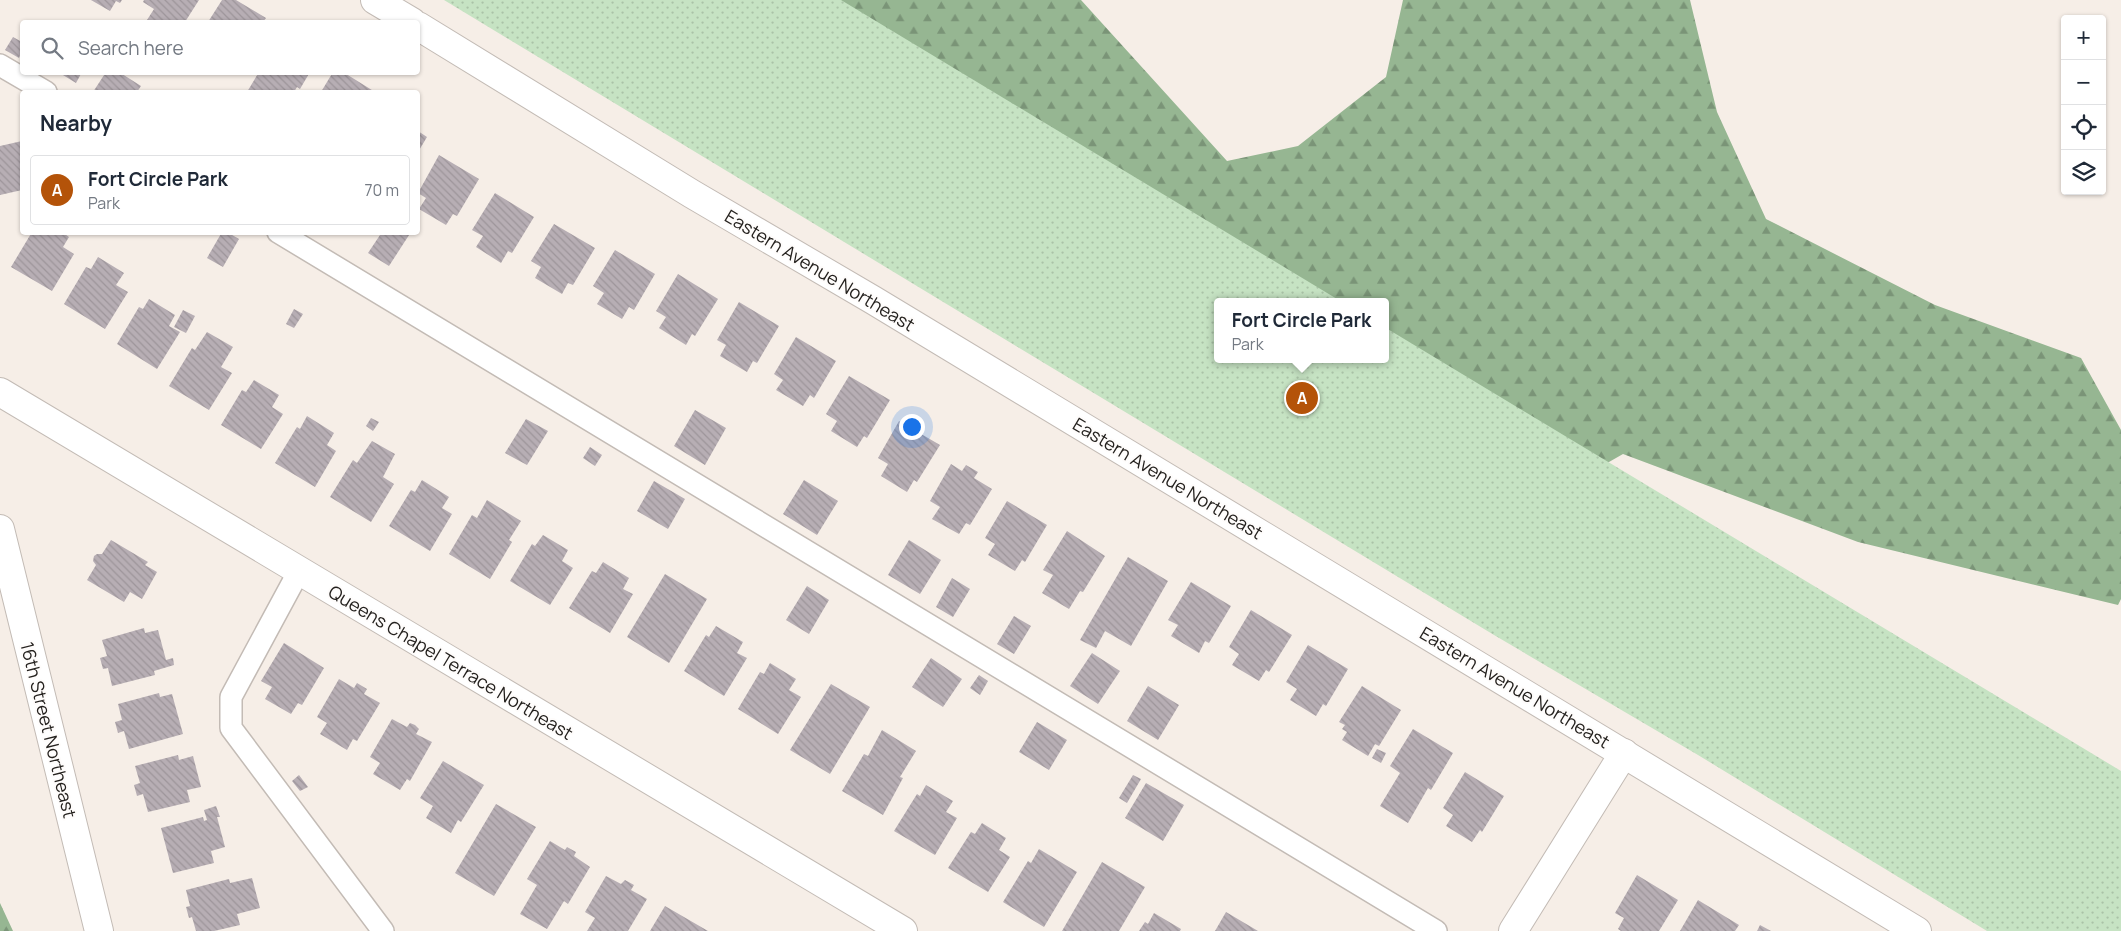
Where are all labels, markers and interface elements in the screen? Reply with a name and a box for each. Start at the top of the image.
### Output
map controls [2061,15,2106,195]
button: + [2061,15,2106,60]
search box [20,20,420,75]
icon: search [38,34,66,62]
text: Search here [78,35,184,61]
button: − [2061,60,2106,105]
button: locate [2061,105,2106,150]
text: Nearby [40,109,112,137]
button: layers [2061,150,2106,195]
text: Fort Circle Park [88,166,228,192]
text: A [52,179,62,201]
text: 70 m [364,179,399,201]
text: Park [88,192,120,214]
street label: Eastern Avenue Northeast [721,204,919,336]
popup [1214,298,1389,363]
text: Fort Circle Park [1232,307,1371,333]
text: Park [1232,333,1264,355]
pin: A [1286,379,1318,417]
street label: Eastern Avenue Northeast [1069,412,1267,544]
your location [899,414,925,440]
street label: Queens Chapel Terrace Northeast [324,579,578,745]
street label: Eastern Avenue Northeast [1416,621,1614,753]
street label: 16th Street Northeast [16,640,82,820]

